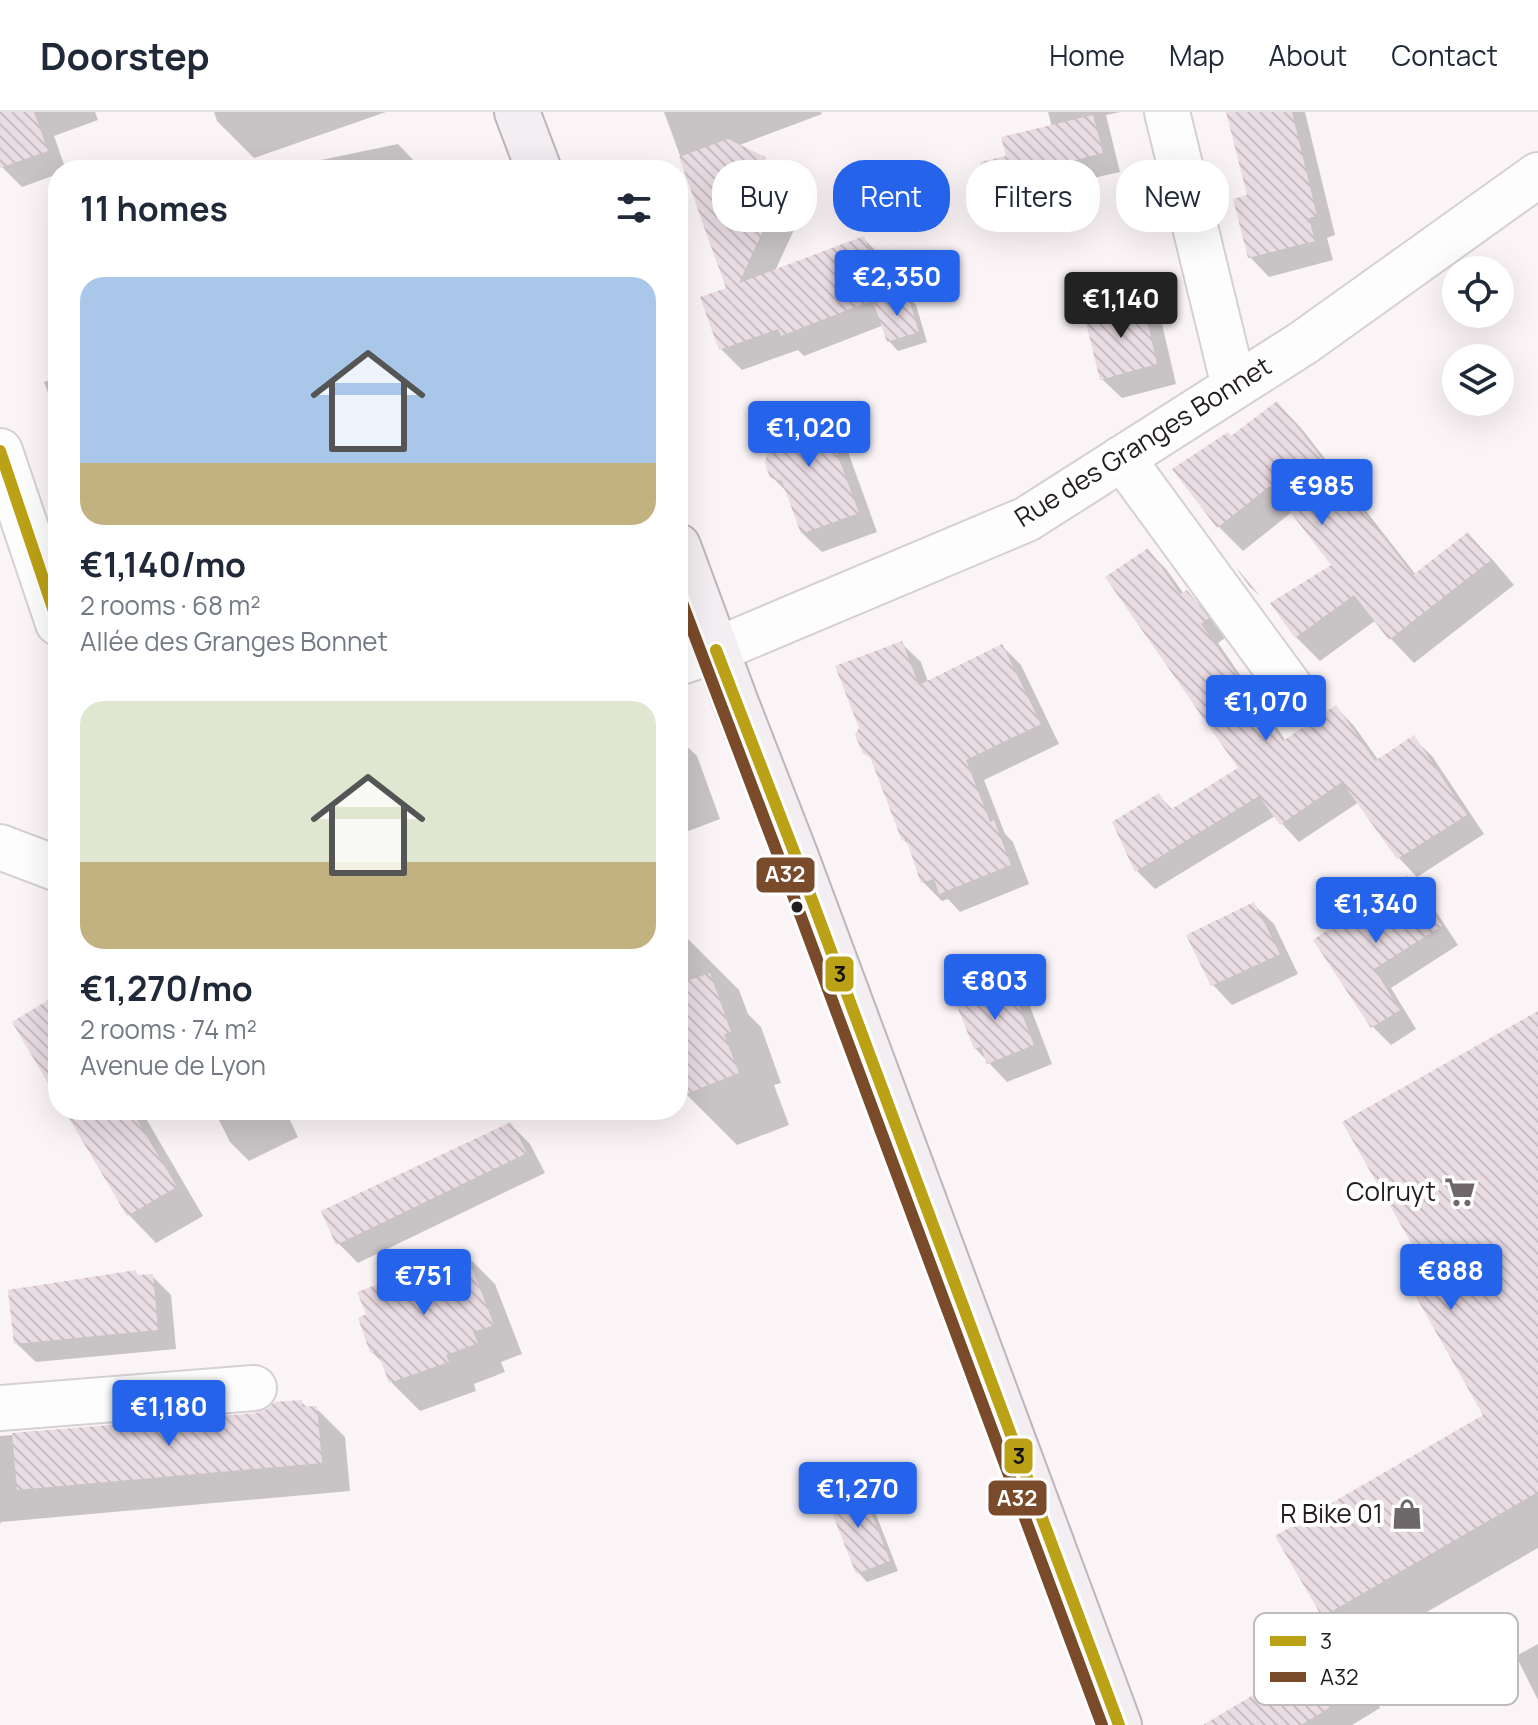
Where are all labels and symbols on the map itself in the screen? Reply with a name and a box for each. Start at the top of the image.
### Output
pin: €2,350 [832,250,962,318]
pin: €1,140 [1056,272,1186,340]
street label: Rue des Granges Bonnet [1007,347,1277,535]
pin: €1,020 [744,401,874,469]
pin: €985 [1275,459,1369,527]
pin: €1,070 [1201,675,1331,743]
line badge: A32 [755,856,816,894]
text: A32 [765,859,805,889]
pin: €1,340 [1311,877,1441,945]
unlabelled marker [789,899,805,915]
pin: €803 [948,954,1042,1022]
line badge: 3 [824,955,855,993]
text: 3 [834,959,846,989]
place label: Colruyt [1346,1173,1436,1209]
supermarket icon: Colruyt [1443,1175,1477,1209]
pin: €888 [1404,1244,1498,1312]
pin: €751 [377,1249,471,1317]
pin: €1,180 [104,1380,234,1448]
line badge: 3 [1003,1437,1034,1475]
text: 3 [1013,1441,1025,1471]
pin: €1,270 [793,1462,923,1530]
line badge: A32 [987,1479,1048,1517]
text: A32 [997,1483,1037,1513]
place label: R Bike 01 [1280,1495,1383,1531]
shop icon: R Bike 01 [1390,1497,1424,1531]
legend [1254,1613,1518,1705]
text: 3 [1320,1626,1332,1656]
text: A32 [1320,1662,1359,1692]

